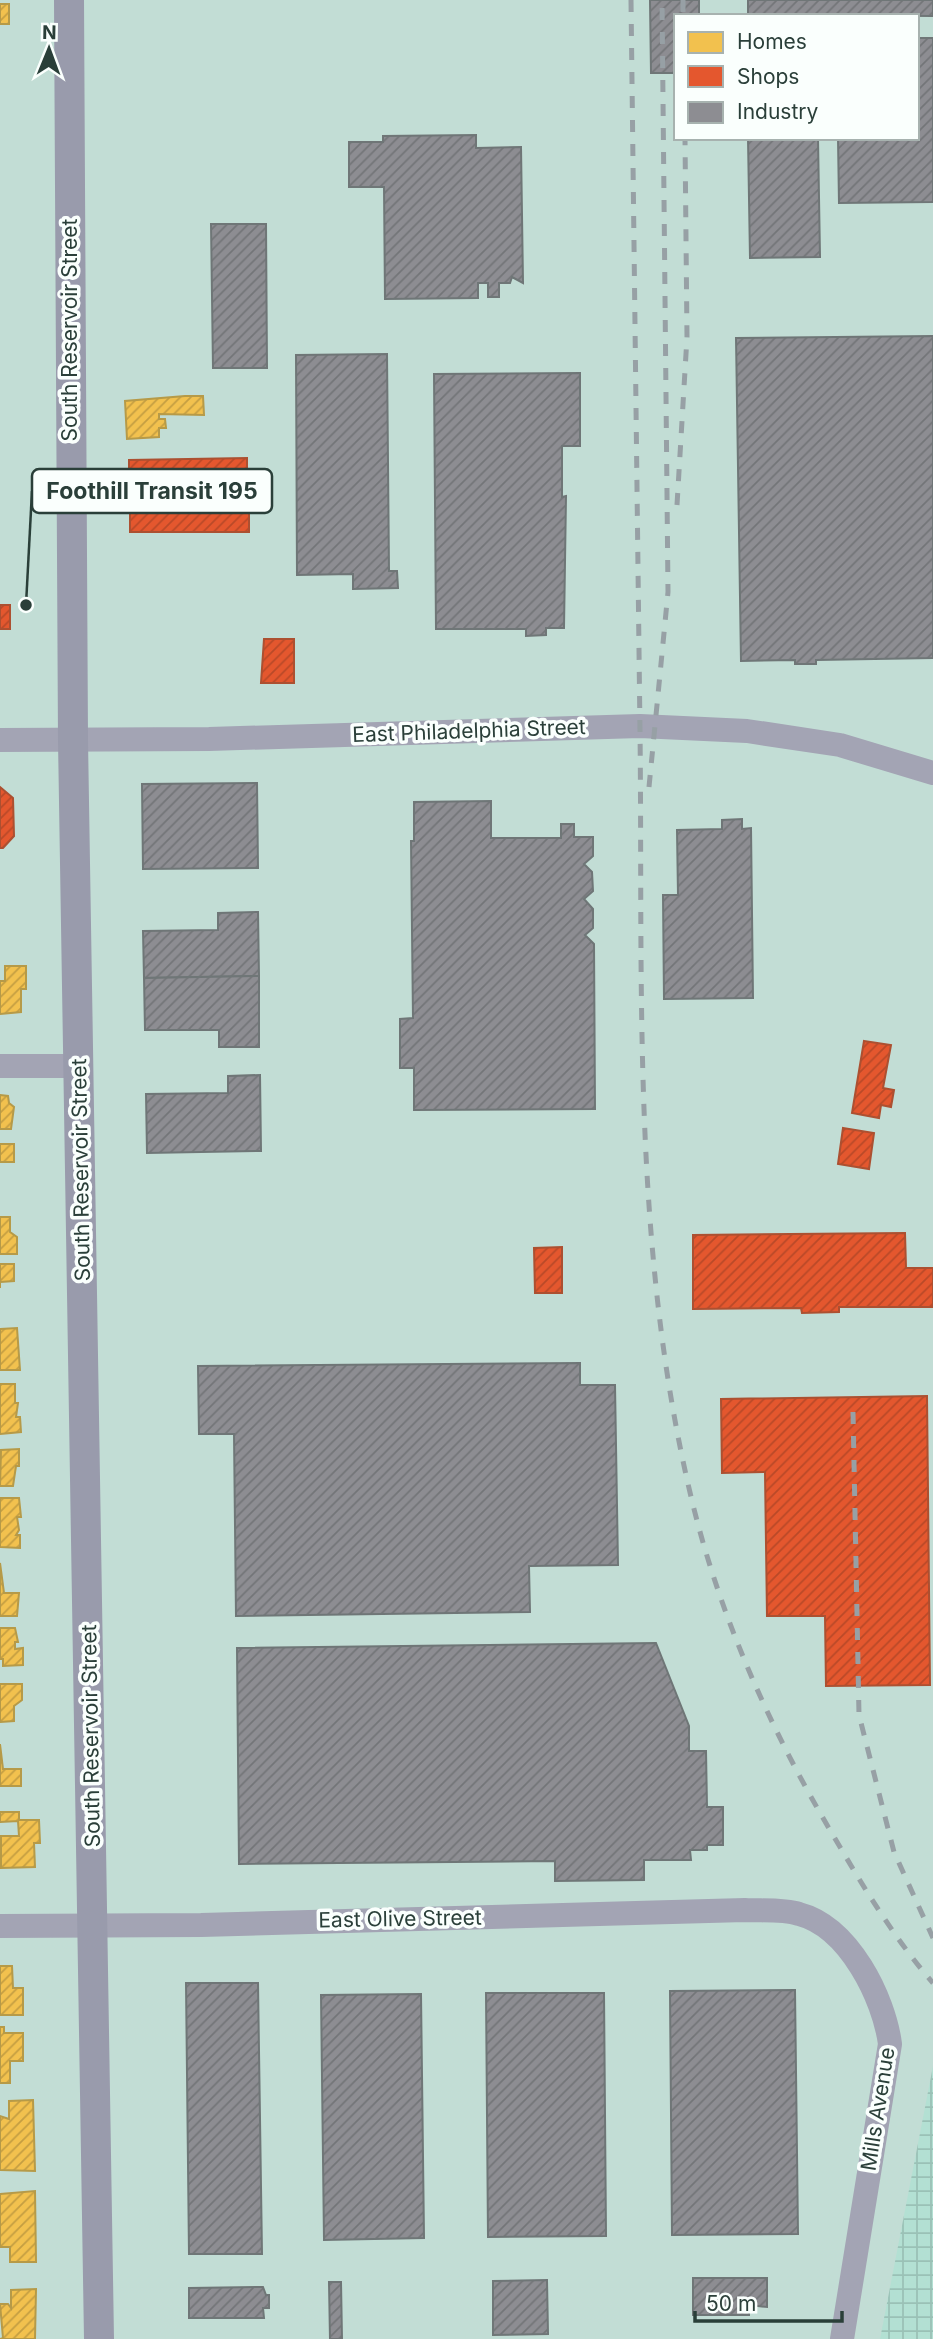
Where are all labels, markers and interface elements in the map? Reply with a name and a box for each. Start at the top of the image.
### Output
north arrow [14,14,84,84]
legend [674,14,919,140]
text: N [42,21,57,44]
text: Homes [737,29,807,54]
text: Shops [737,64,799,89]
text: Industry [737,99,819,124]
street label: South Reservoir Street [57,218,82,441]
callout: Foothill Transit 195 [32,469,272,513]
text: Foothill Transit 195 [46,477,258,505]
street label: East Philadelphia Street [352,714,586,747]
street label: South Reservoir Street [66,1058,95,1282]
street label: South Reservoir Street [76,1624,105,1848]
street label: East Olive Street [318,1905,482,1932]
street label: Mills Avenue [855,2045,900,2173]
scale bar [695,2280,842,2324]
text: 50 m [706,2291,756,2316]

